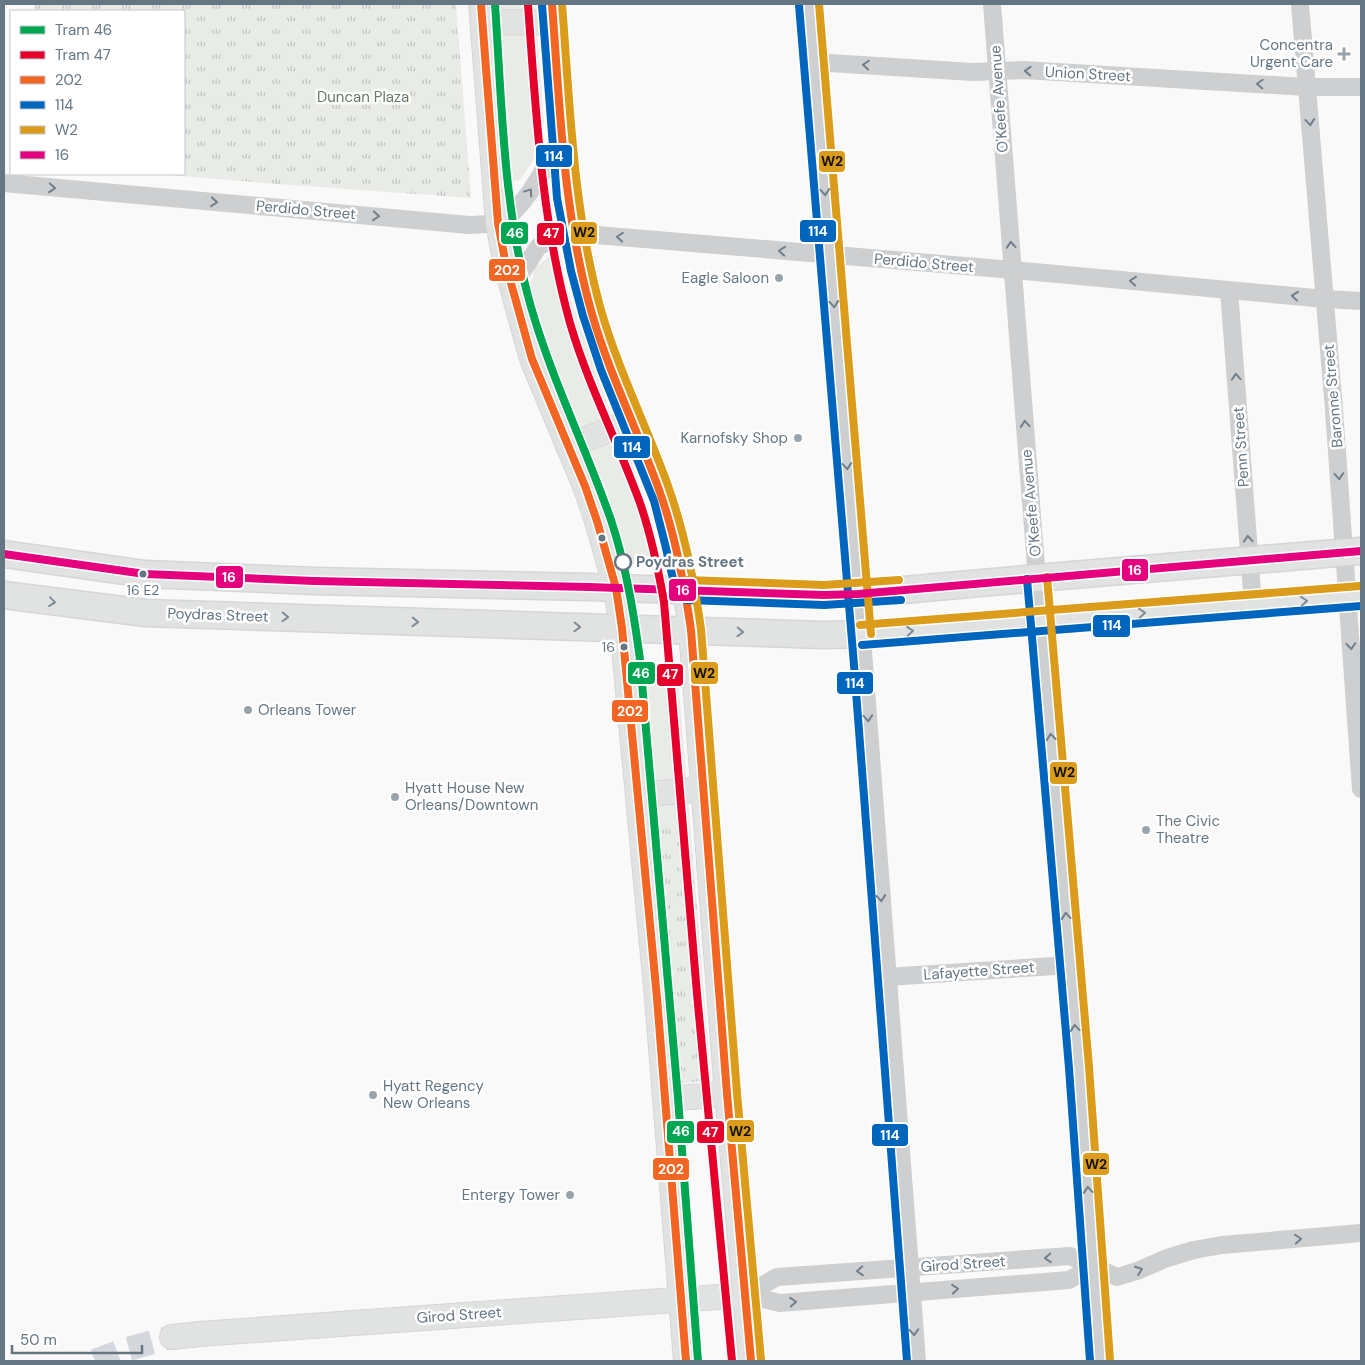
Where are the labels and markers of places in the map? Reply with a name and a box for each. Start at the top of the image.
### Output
place label: Concentra Urgent Care [1250,35,1333,72]
marker: Concentra Urgent Care [1337,47,1351,61]
place label: Eagle Saloon [682,268,769,288]
marker: Eagle Saloon [773,272,785,284]
place label: Karnofsky Shop [681,428,788,448]
marker: Karnofsky Shop [792,432,804,444]
unlabelled marker [597,533,607,543]
place label: Poydras Street [636,552,744,572]
marker: Poydras Street [614,553,632,571]
line badge: 16 [1121,558,1149,582]
line badge: 16 [215,565,244,589]
marker: 16 E2 [138,569,148,579]
line badge: 16 [668,578,697,602]
place label: 16 E2 [127,581,159,599]
place label: 16 [602,638,615,656]
marker: 16 [619,642,629,652]
place label: Orleans Tower [258,700,357,720]
marker: Orleans Tower [242,704,254,716]
place label: Hyatt House New Orleans/Downtown [405,778,538,815]
marker: Hyatt House New Orleans/Downtown [389,791,401,803]
place label: The Civic Theatre [1156,811,1220,848]
marker: The Civic Theatre [1140,824,1152,836]
place label: Hyatt Regency New Orleans [383,1076,485,1113]
marker: Hyatt Regency New Orleans [367,1089,379,1101]
place label: Entergy Tower [462,1185,560,1205]
marker: Entergy Tower [564,1189,576,1201]

